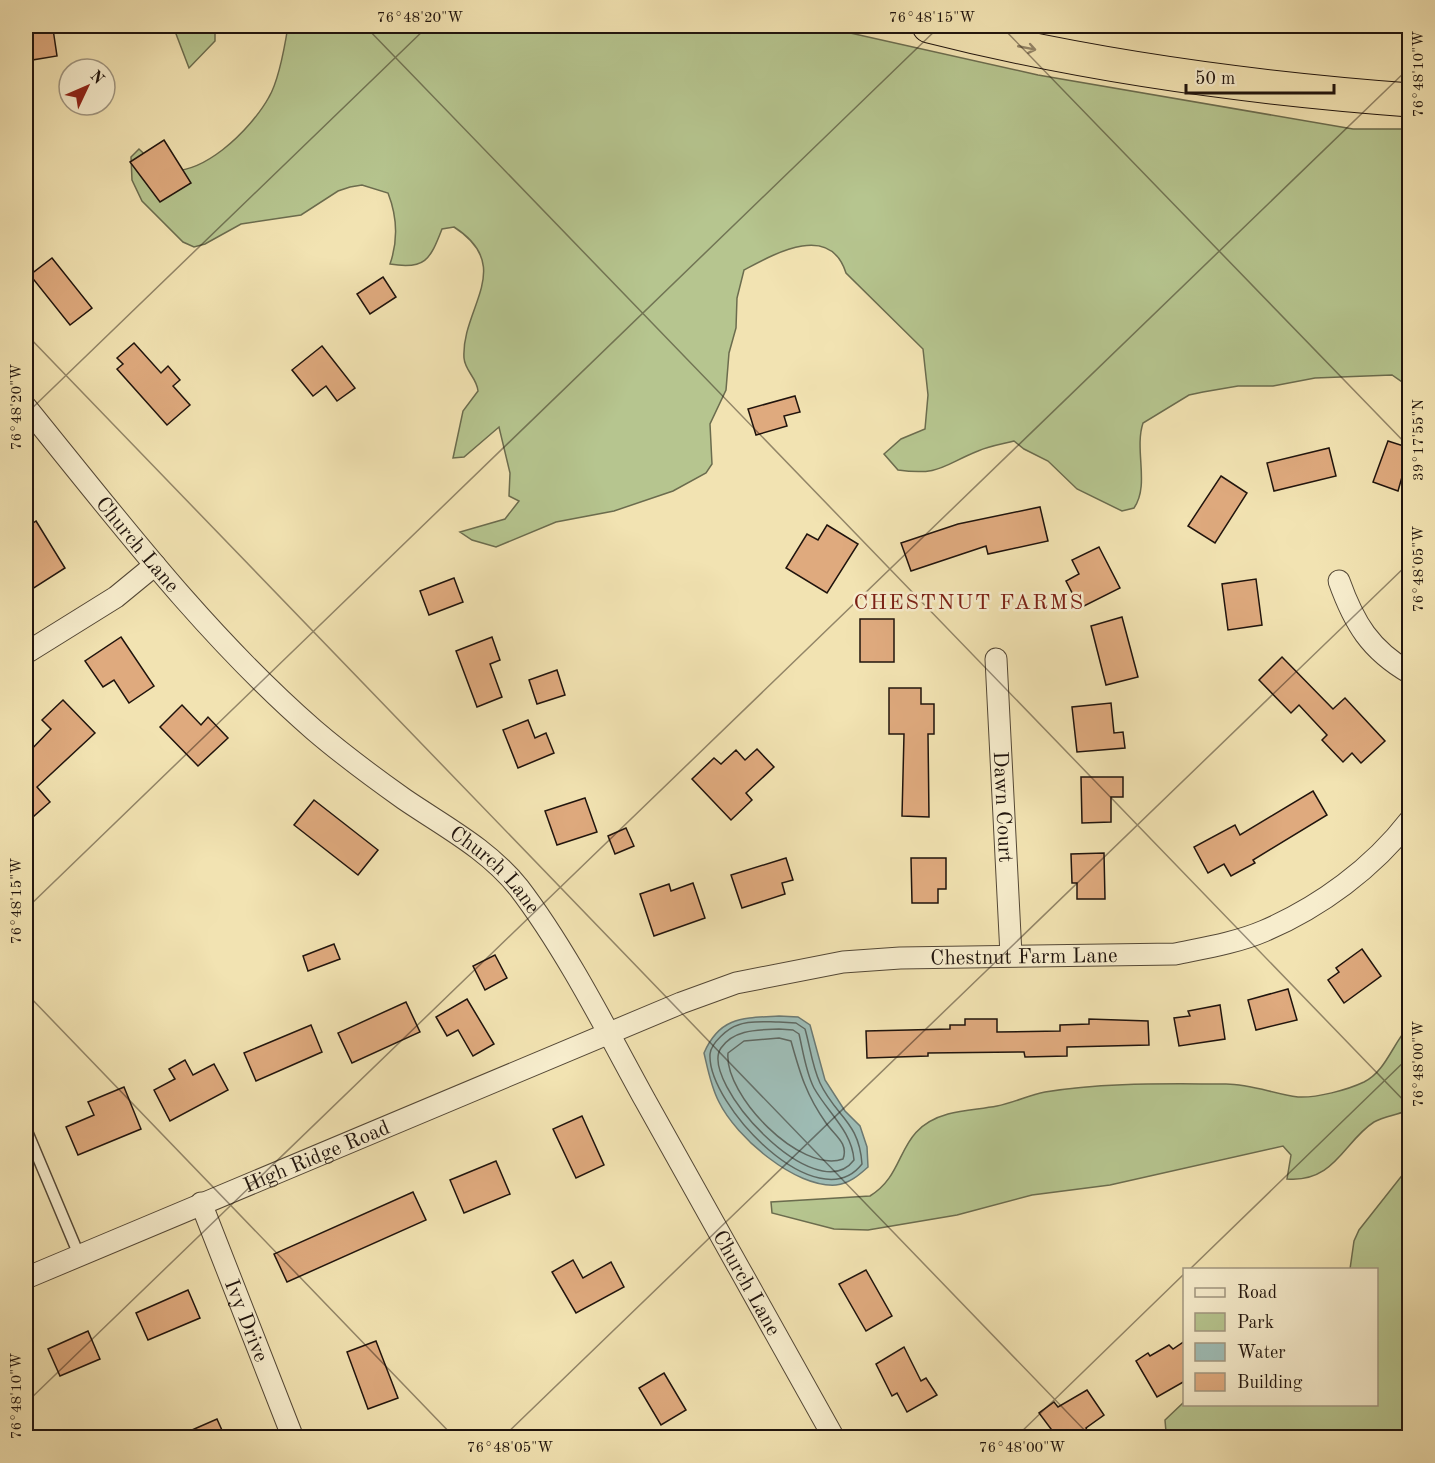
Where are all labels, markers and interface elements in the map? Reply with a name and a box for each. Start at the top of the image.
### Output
text: 76°48'20"W [377,11,463,26]
text: 76°48'15"W [889,11,975,26]
text: 76°48'10"W [1412,31,1427,117]
one-way arrow [1017,43,1036,54]
north arrow [57,57,117,117]
scale bar [1186,57,1334,95]
text: N [86,68,107,88]
text: 50 m [1195,70,1235,88]
text: 76°48'20"W [10,364,25,450]
text: 39°17'55"N [1412,399,1427,481]
street label: Church Lane [91,493,182,597]
text: 76°48'05"W [1412,526,1427,612]
district label: CHESTNUT FARMS [853,592,1085,614]
street label: Dawn Court [989,751,1015,863]
street label: Church Lane [446,823,543,918]
text: 76°48'15"W [10,858,25,944]
street label: Chestnut Farm Lane [930,946,1118,970]
text: 76°48'00"W [1412,1021,1427,1107]
street label: High Ridge Road [241,1117,393,1197]
street label: Church Lane [708,1227,784,1340]
legend [1183,1268,1378,1406]
street label: Ivy Drive [220,1277,271,1365]
text: Road [1237,1284,1277,1302]
text: Park [1237,1314,1274,1332]
text: Water [1237,1344,1286,1362]
text: 76°48'10"W [10,1353,25,1439]
text: Building [1237,1374,1303,1392]
text: 76°48'05"W [467,1441,553,1456]
text: 76°48'00"W [979,1441,1065,1456]

